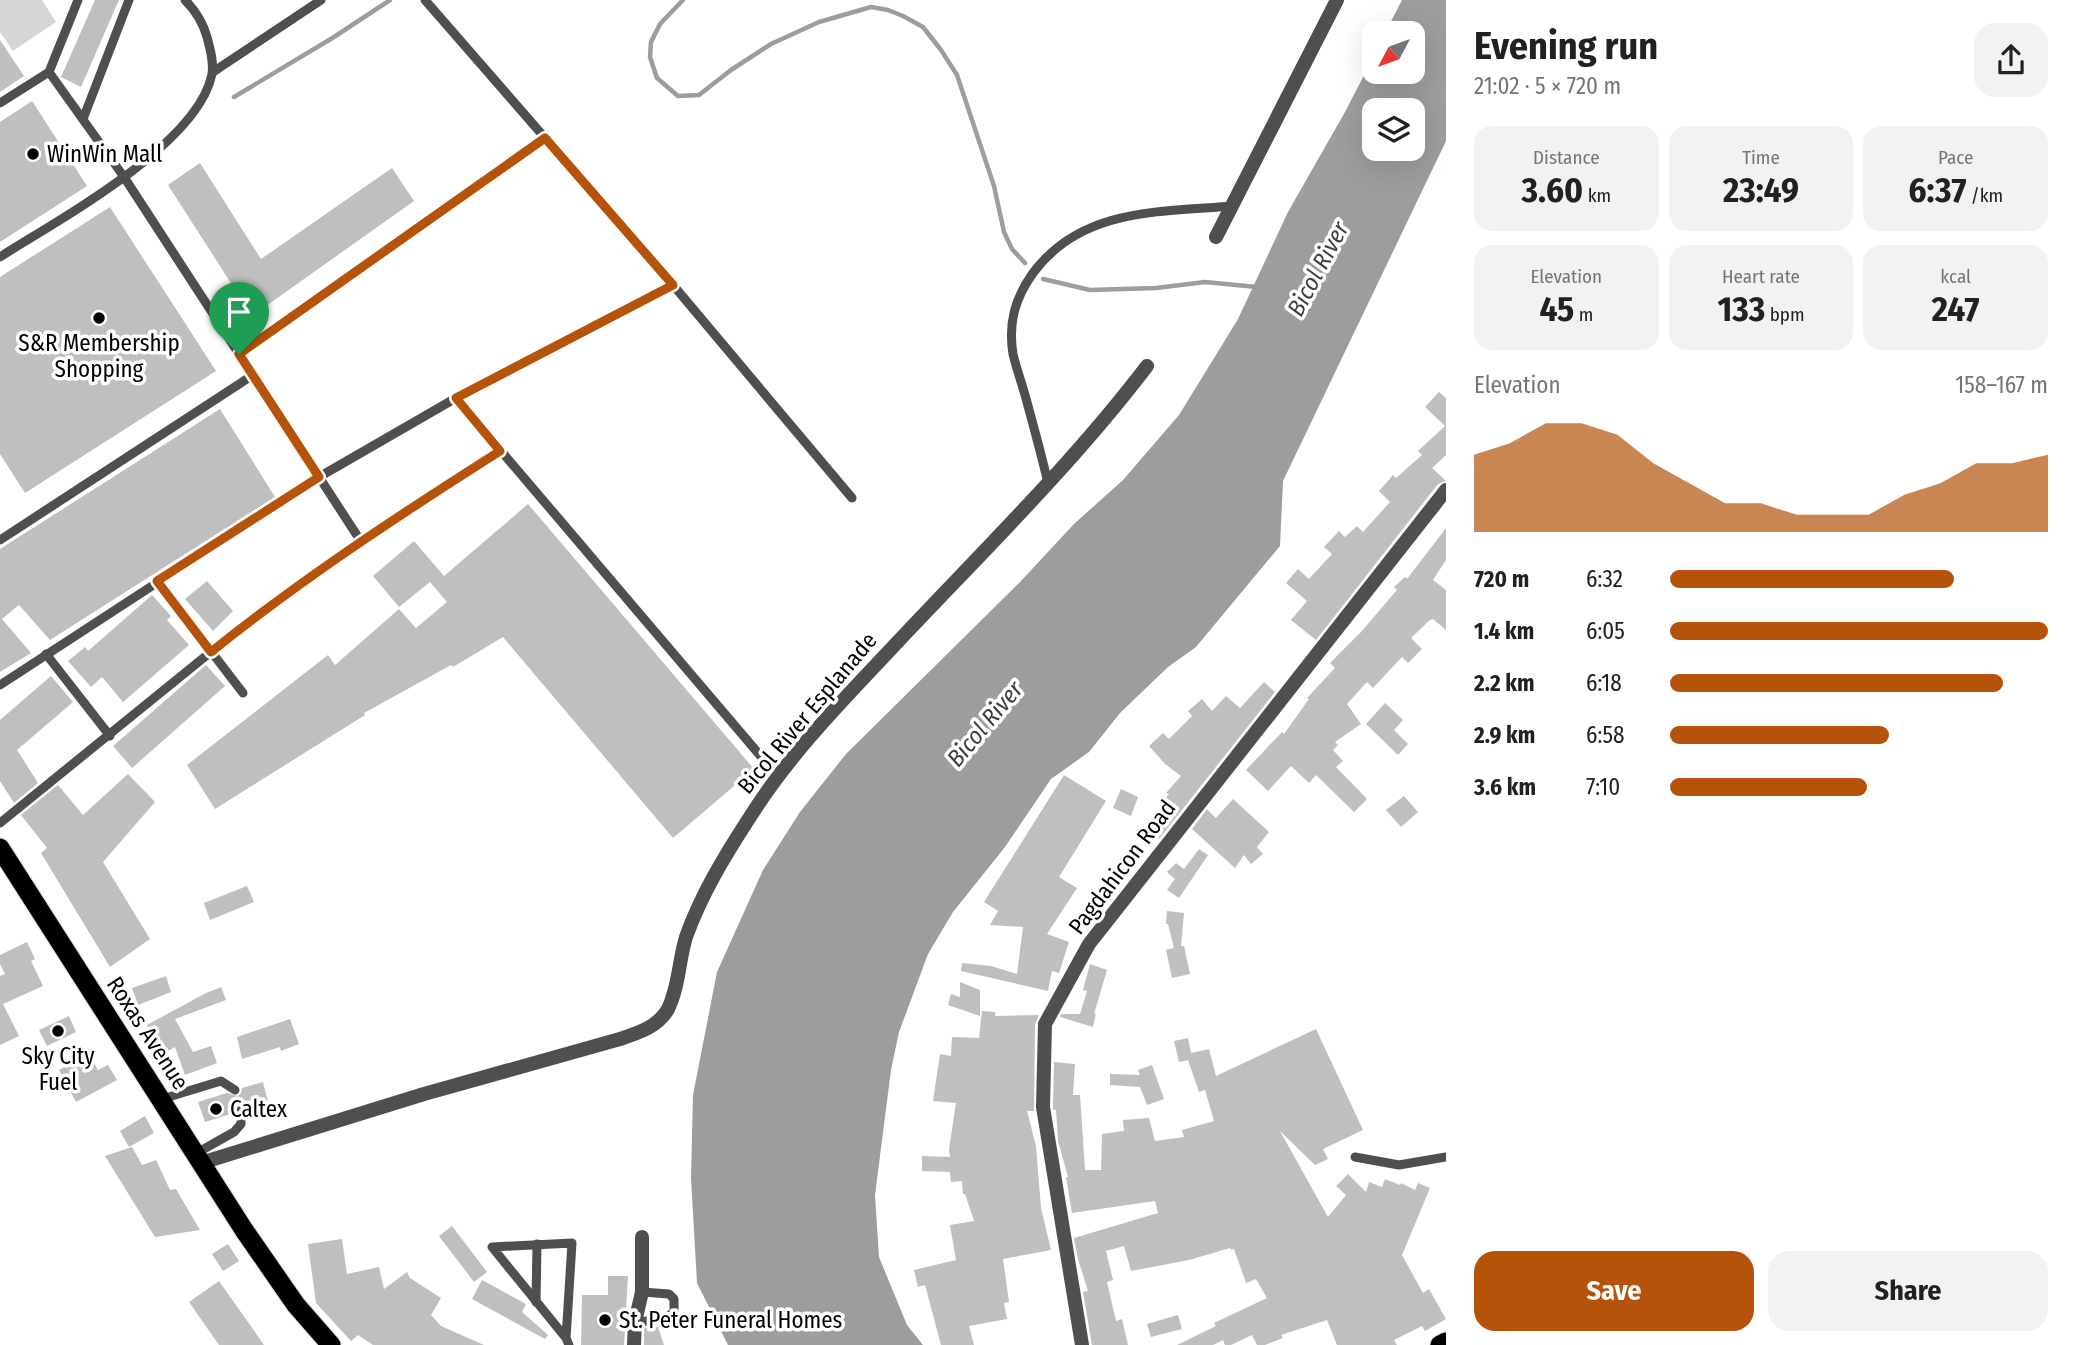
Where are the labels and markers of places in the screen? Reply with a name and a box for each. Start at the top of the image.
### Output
place label: WinWin Mall [47,140,162,168]
marker: WinWin Mall [25,146,41,162]
pin [209,282,269,354]
marker: S&R Membership Shopping [91,310,107,326]
place label: S&R Membership Shopping [18,329,180,383]
marker: Sky City Fuel [50,1023,66,1039]
place label: Sky City Fuel [22,1042,95,1096]
place label: Caltex [230,1095,287,1123]
marker: Caltex [208,1101,224,1117]
place label: St. Peter Funeral Homes [619,1306,843,1334]
marker: St. Peter Funeral Homes [597,1312,613,1328]

